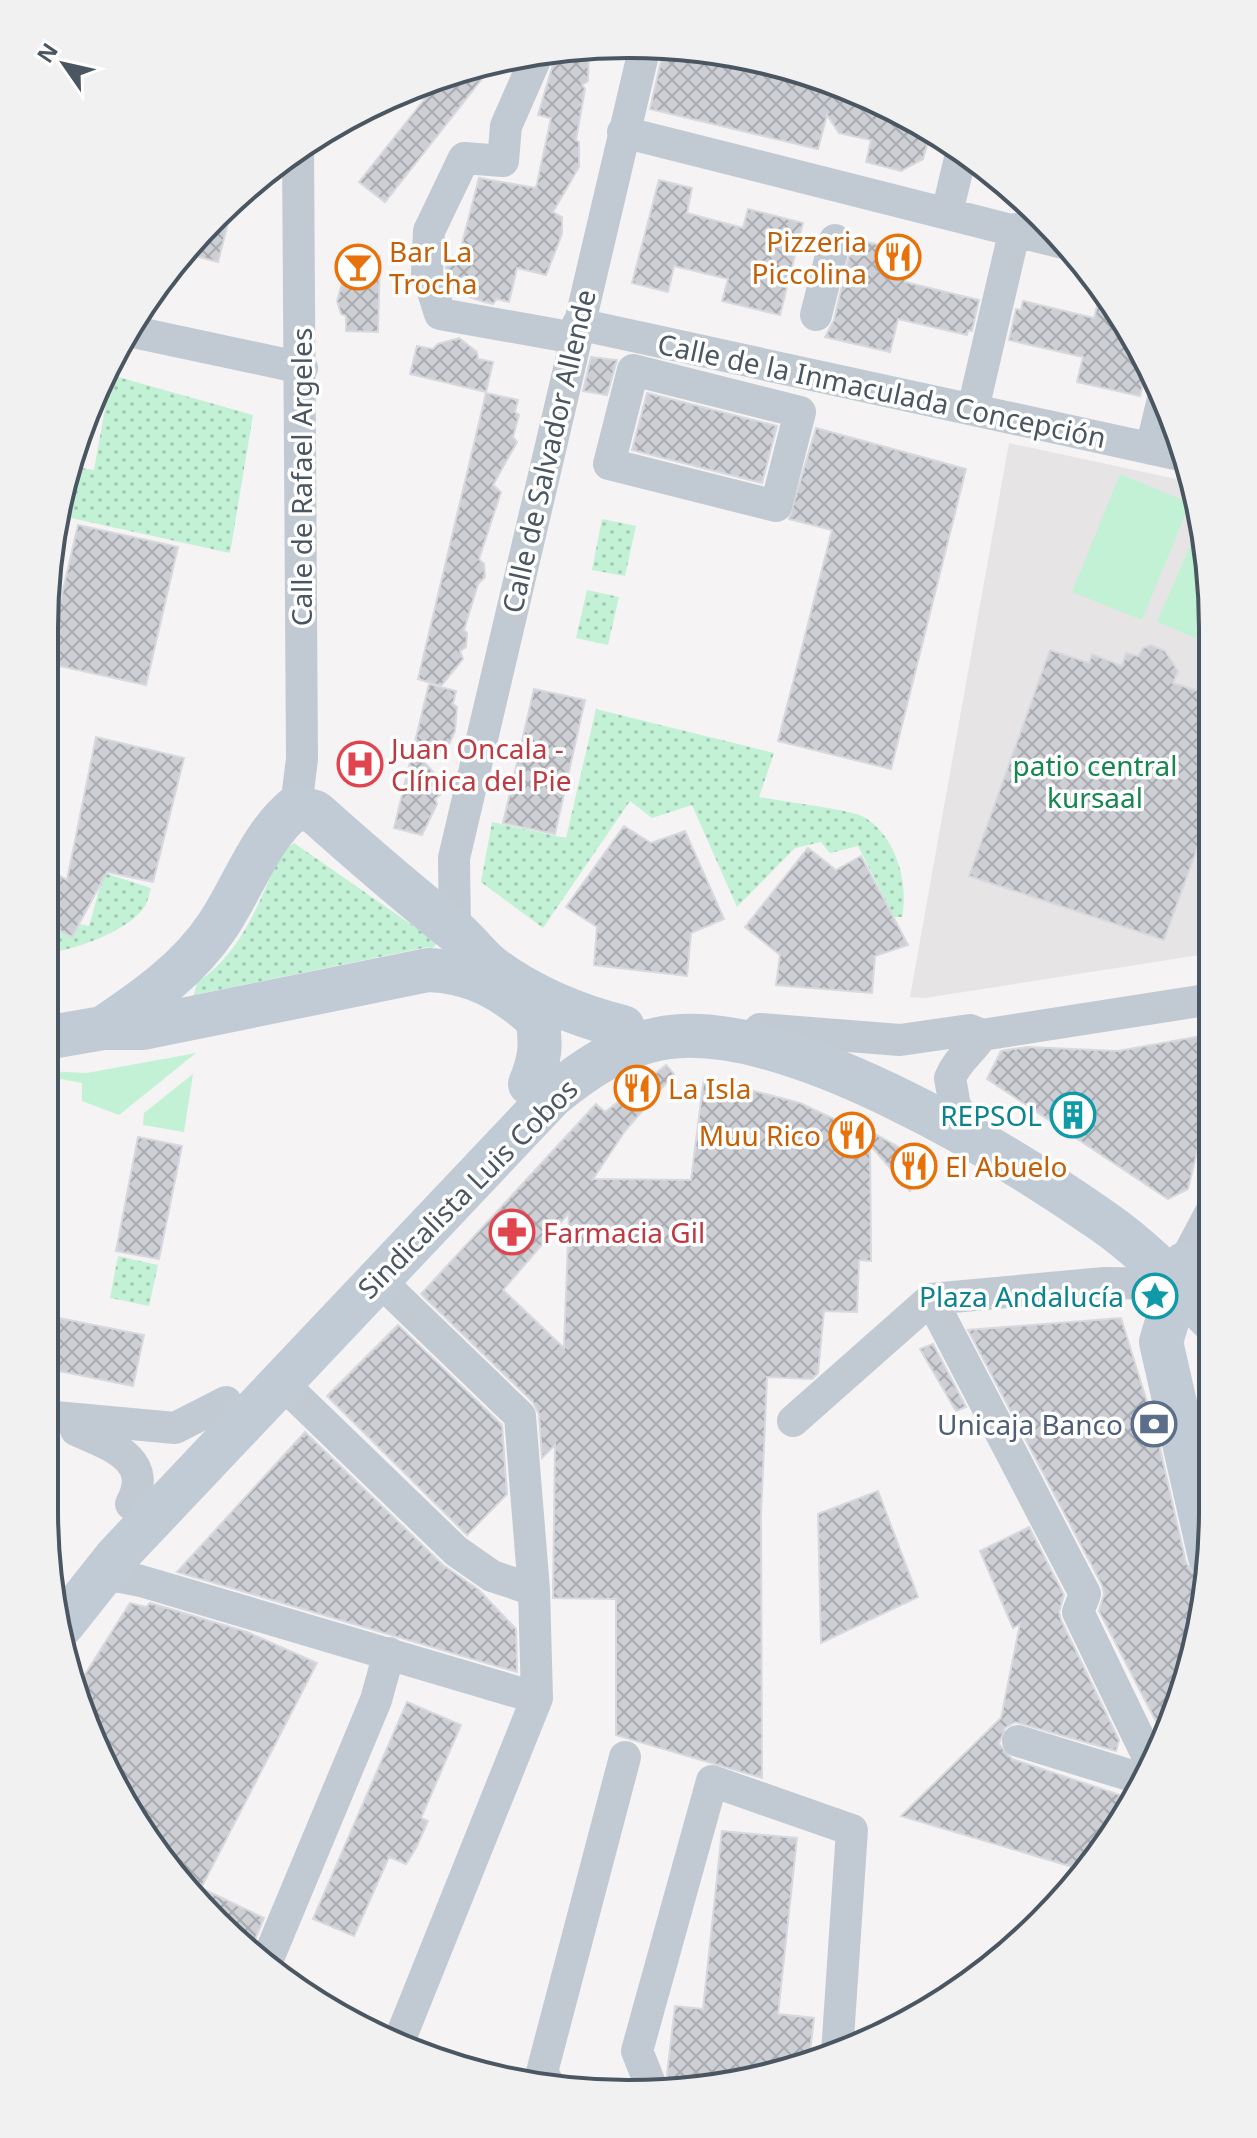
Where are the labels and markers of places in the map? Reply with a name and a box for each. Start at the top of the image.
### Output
place label: Pizzeria Piccolina [752,222,867,292]
place label: Bar La Trocha [389,232,478,302]
restaurant icon: Pizzeria Piccolina [874,233,922,281]
bar icon: Bar La Trocha [334,243,382,291]
place label: Juan Oncala - Clínica del Pie [388,729,572,799]
hospital icon: Juan Oncala - Clínica del Pie [336,740,384,788]
restaurant icon: La Isla [613,1064,661,1112]
place label: La Isla [668,1069,752,1107]
building icon: REPSOL [1049,1091,1097,1139]
place label: REPSOL [940,1096,1042,1134]
restaurant icon: Muu Rico [828,1111,876,1159]
place label: Muu Rico [699,1116,821,1154]
restaurant icon: El Abuelo [890,1142,938,1190]
place label: El Abuelo [945,1147,1067,1185]
pharmacy icon: Farmacia Gil [488,1208,536,1256]
place label: Farmacia Gil [543,1213,705,1251]
place icon: Plaza Andalucía [1131,1272,1179,1320]
place label: Plaza Andalucía [919,1277,1124,1315]
bank icon: Unicaja Banco [1130,1400,1178,1448]
place label: Unicaja Banco [937,1405,1123,1443]

